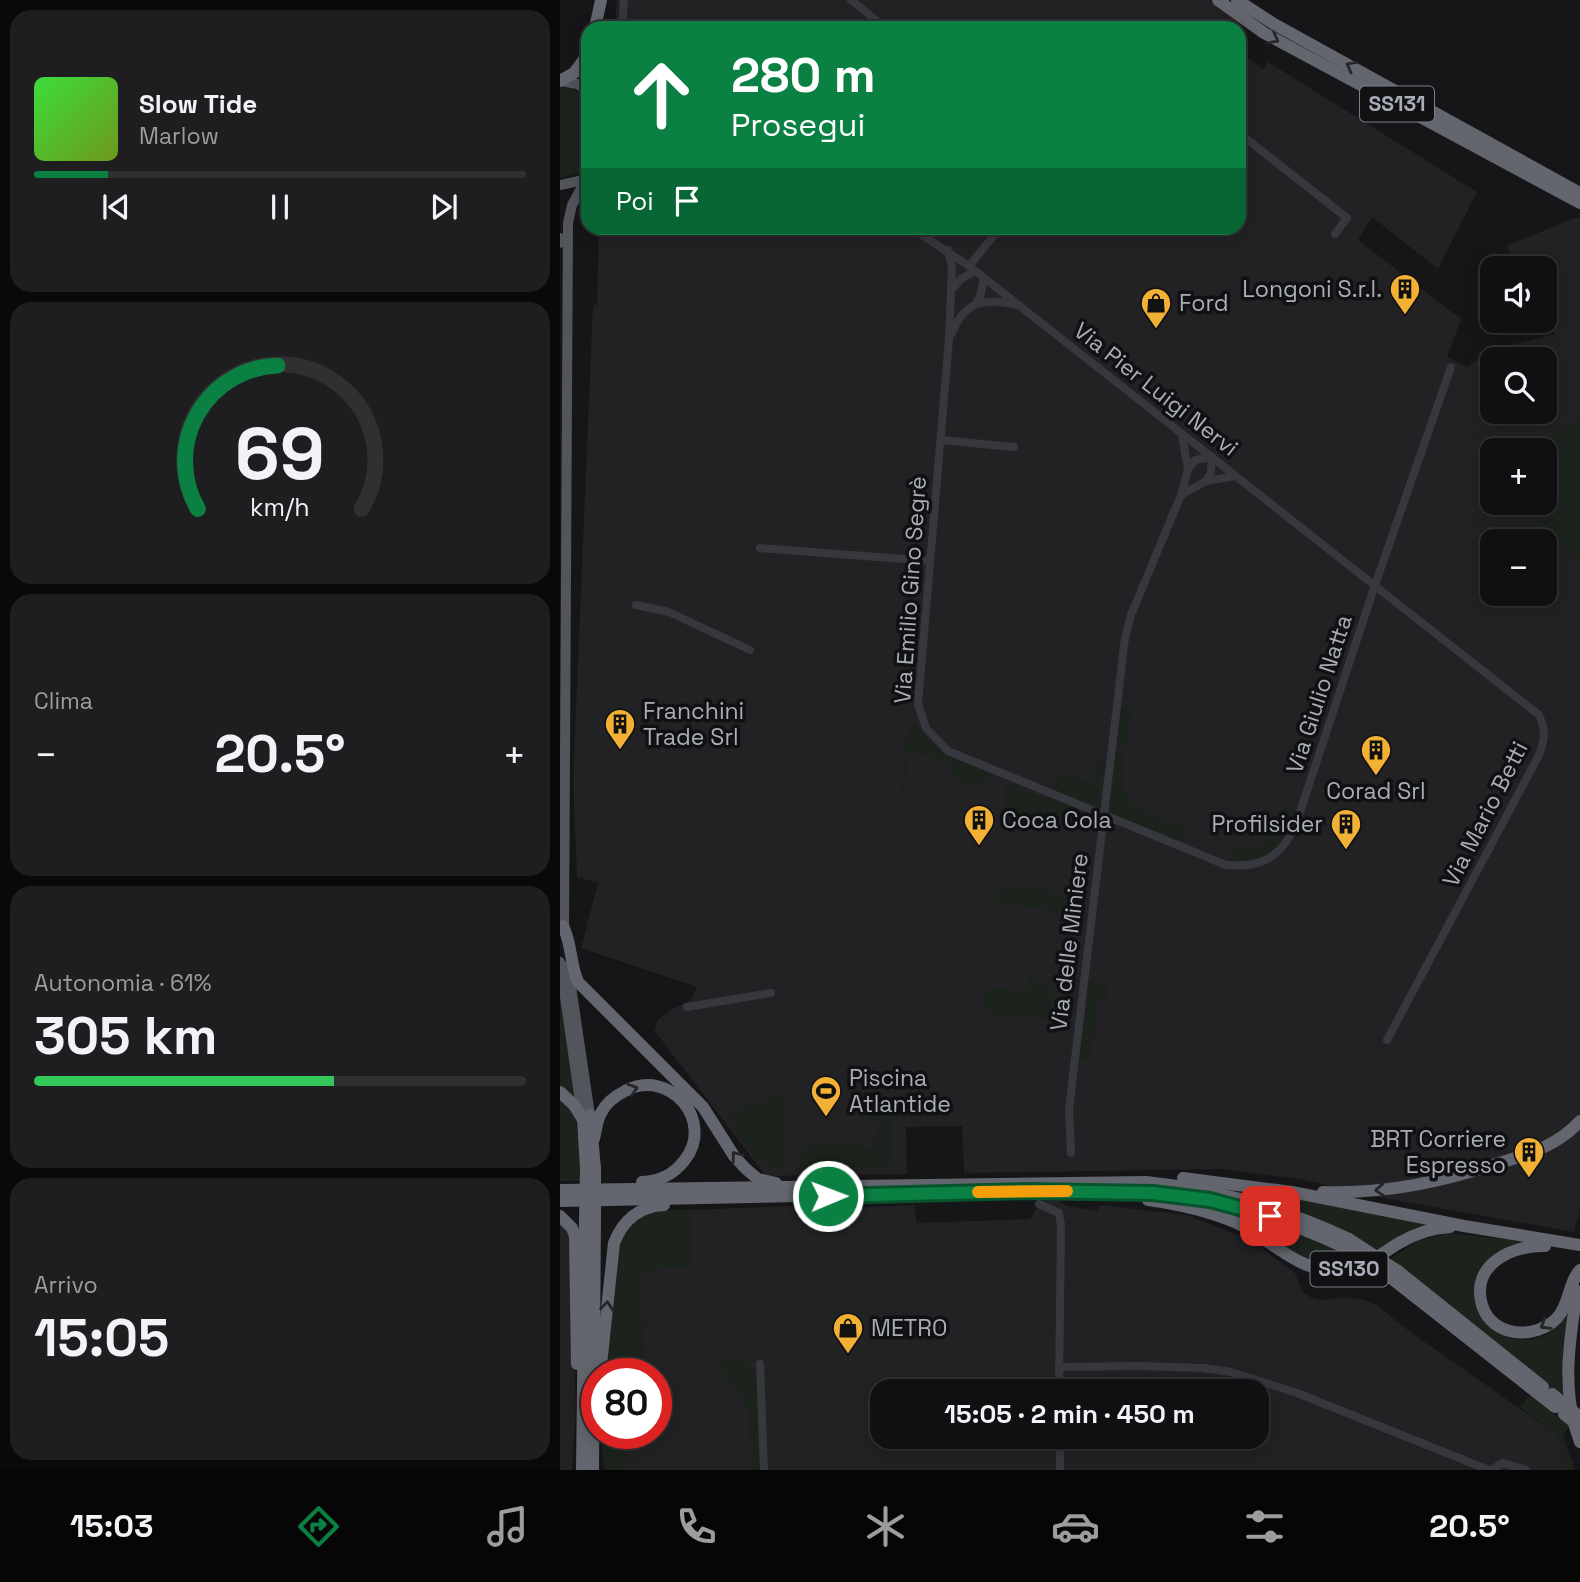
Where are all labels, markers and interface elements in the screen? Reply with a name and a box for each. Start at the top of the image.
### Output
one-way arrow [1267,30,1279,44]
text: 280 m [731,44,876,106]
icon: ahead [616,49,707,140]
one-way arrow [1345,61,1358,74]
road number: SS131 [1360,86,1434,122]
text: Slow Tide [139,87,257,121]
text: Prosegui [731,105,865,145]
text: Marlow [139,121,219,151]
icon: arrive [668,182,706,220]
text: Poi [616,184,654,218]
icon: previous [97,188,135,226]
icon: pause [261,188,299,226]
icon: next [425,188,463,226]
map controls [1480,256,1557,606]
button: sound [1480,256,1557,333]
building icon: Longoni S.r.l. [1388,272,1422,316]
place label: Longoni S.r.l. [1242,274,1382,304]
shop icon: Ford [1139,286,1173,330]
place label: Ford [1179,288,1229,318]
street label: Via Pier Luigi Nervi [1068,315,1244,463]
button: search [1480,347,1557,424]
text: 69 [235,407,325,500]
button: + [1480,438,1557,515]
street label: Via Emilio Gino Segrè [887,475,933,705]
text: km/h [250,491,310,523]
button: − [1480,529,1557,606]
street label: Via Giulio Natta [1279,611,1359,777]
text: Clima [34,686,93,716]
place label: Franchini Trade Srl [643,696,744,752]
building icon: Franchini Trade Srl [603,707,637,751]
text: 20.5° [214,721,346,787]
text: − [34,731,58,779]
text: + [502,731,526,779]
building icon: Corad Srl [1359,733,1393,777]
street label: Via Mario Betti [1436,736,1534,892]
place label: Corad Srl [1326,776,1426,806]
building icon: Coca Cola [962,803,996,847]
place label: Coca Cola [1002,805,1112,835]
building icon: Profilsider [1329,807,1363,851]
place label: Profilsider [1211,809,1323,839]
street label: Via delle Miniere [1043,851,1095,1033]
text: Autonomia · 61% [34,968,211,998]
text: 305 km [34,1003,217,1069]
place label: Piscina Atlantide [849,1063,951,1119]
sports icon: Piscina Atlantide [809,1074,843,1118]
one-way arrow [627,1083,639,1097]
place label: BRT Corriere Espresso [1370,1124,1506,1180]
building icon: BRT Corriere Espresso [1512,1135,1546,1179]
one-way arrow [732,1151,744,1164]
position arrow [791,1159,865,1233]
one-way arrow [1375,1182,1386,1197]
pin [1240,1186,1300,1246]
icon: arrive [1251,1197,1289,1235]
road number: SS130 [1310,1252,1388,1286]
text: Arrivo [34,1270,98,1300]
one-way arrow [599,1300,614,1311]
text: 15:05 [34,1305,169,1371]
shop icon: METRO [831,1311,865,1355]
place label: METRO [871,1313,947,1343]
one-way arrow [1540,1317,1553,1330]
speed limit sign: 80 [581,1358,672,1449]
text: 15:05 · 2 min · 450 m [944,1397,1195,1431]
icon: directions [294,1502,343,1551]
icon: music [483,1502,532,1551]
icon: phone [672,1502,721,1551]
icon: climate [861,1502,910,1551]
icon: car [1051,1502,1100,1551]
icon: filters [1240,1502,1289,1551]
text: 15:03 [70,1506,154,1546]
text: 20.5° [1429,1506,1510,1546]

